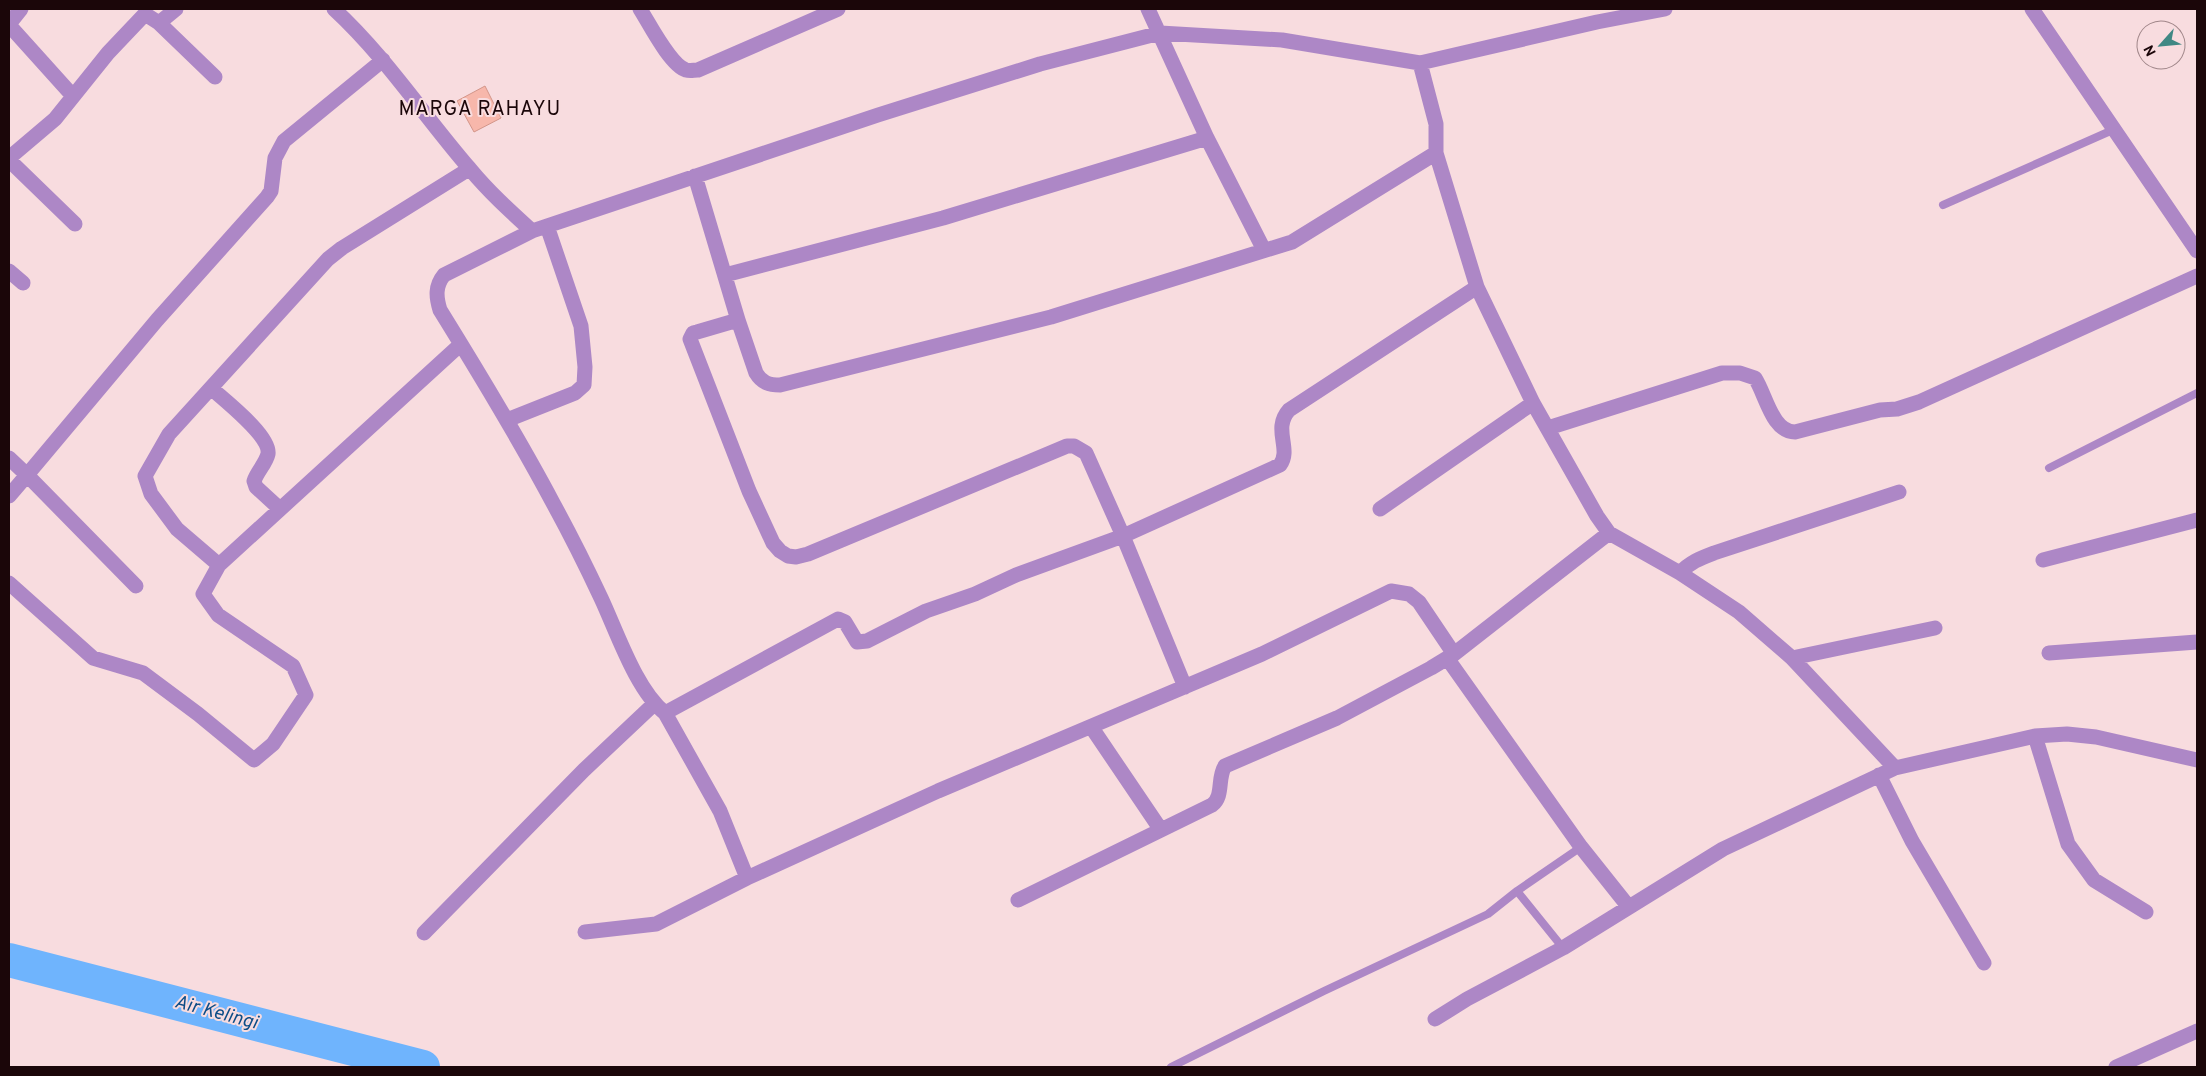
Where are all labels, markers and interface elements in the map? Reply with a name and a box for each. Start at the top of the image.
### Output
north arrow [2136,20,2186,70]
text: N [2141,42,2161,59]
district label: MARGA RAHAYU [399,97,561,123]
water label: Air Kelingi [172,990,261,1036]

